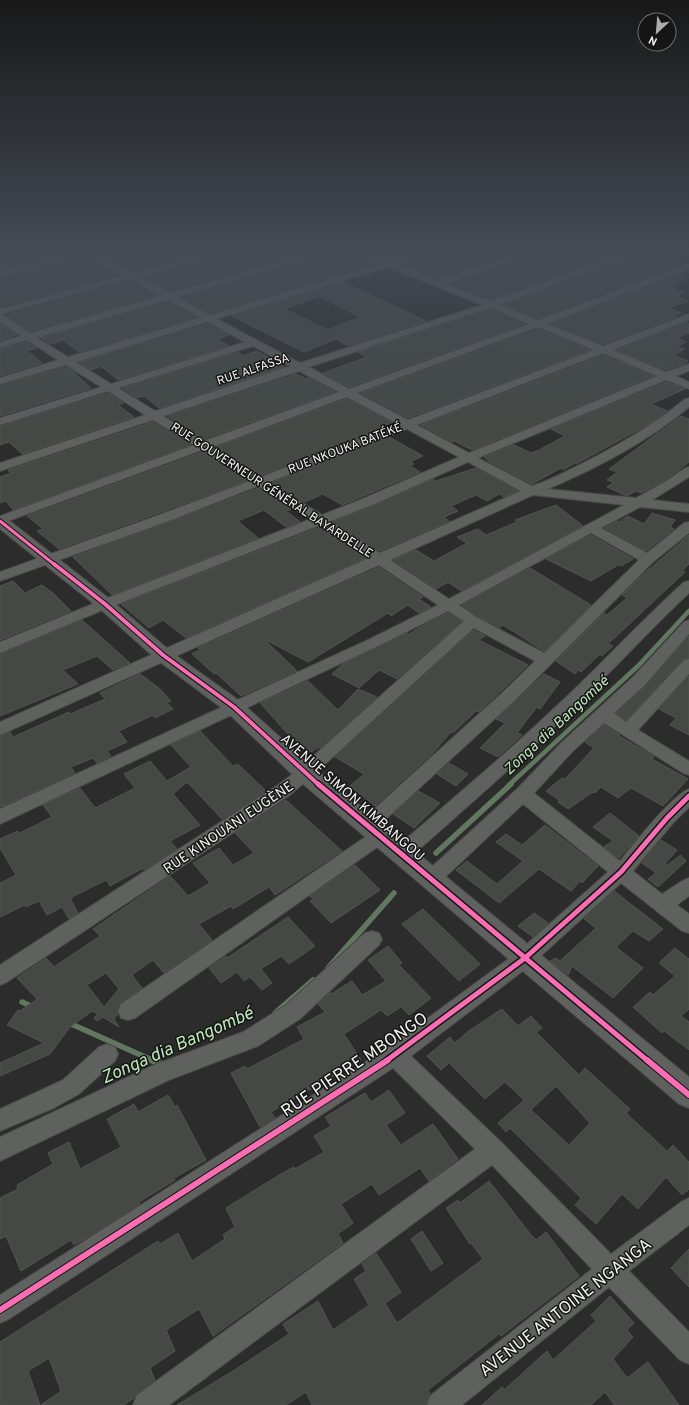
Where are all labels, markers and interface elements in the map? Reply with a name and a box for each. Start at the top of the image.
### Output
north arrow [637,12,677,52]
text: N [646,32,660,48]
street label: RUE ALFASSA [215,350,292,390]
street label: RUE GOUVERNEUR GÉNÉRAL BAYARDELLE [167,419,375,562]
street label: RUE NKOUKA BATÉKÉ [286,420,405,478]
water label: Zonga dia Bangombé [500,672,615,780]
street label: AVENUE SIMON KIMBANGOU [277,731,427,865]
street label: RUE KINOUANI EUGÈNE [160,777,297,878]
water label: Zonga dia Bangombé [98,1002,259,1090]
street label: RUE PIERRE MBONGO [277,1008,433,1123]
street label: AVENUE ANTOINE NGANGA [475,1234,657,1383]

